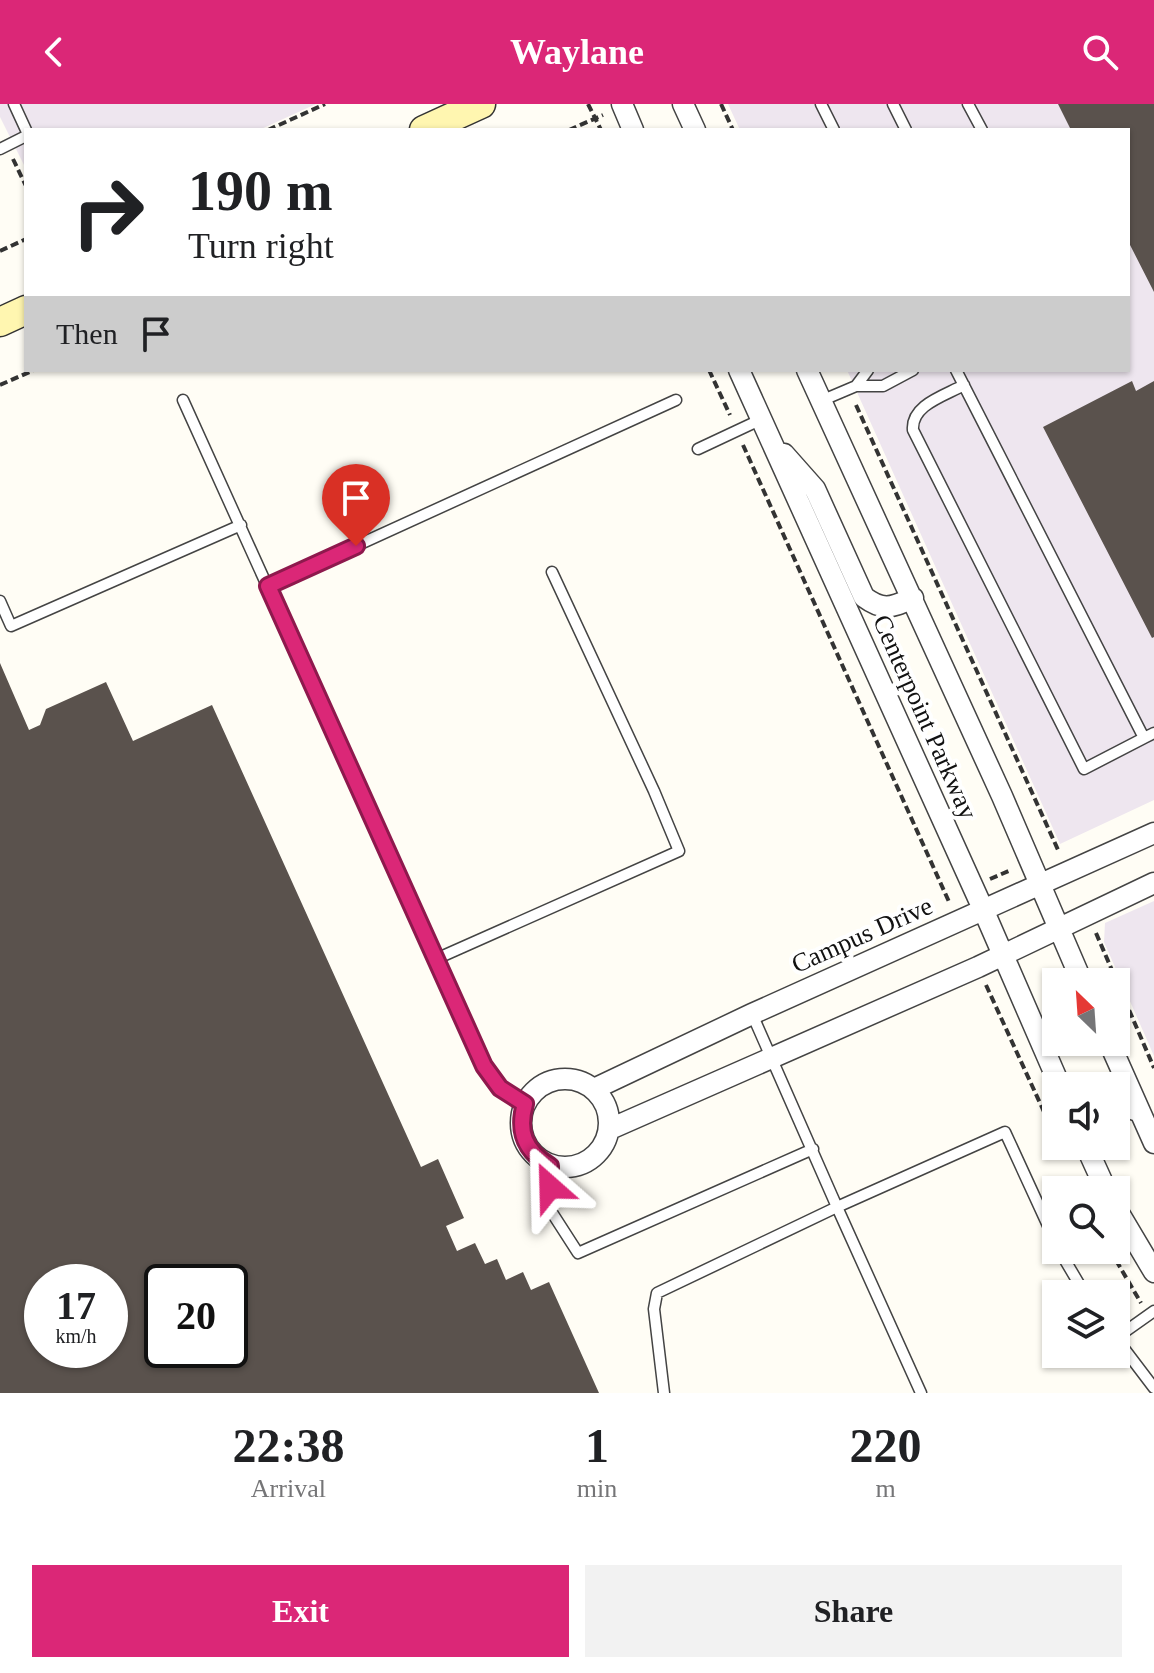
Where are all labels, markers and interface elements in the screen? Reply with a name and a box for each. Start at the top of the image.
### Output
icon: back [32,30,76,74]
icon: search [1078,30,1122,74]
text: Waylane [510,32,644,72]
icon: right [56,160,160,264]
text: 190 m [188,160,333,222]
text: Turn right [188,226,334,266]
icon: arrive [134,312,178,356]
text: Then [56,317,118,350]
pin [322,464,390,546]
icon: arrive [334,476,378,520]
street label: Centerpoint Parkway [867,611,983,823]
street label: Campus Drive [787,891,937,979]
north arrow [1042,968,1130,1056]
map controls [1042,968,1130,1368]
button: sound [1042,1072,1130,1160]
position arrow [508,1145,592,1229]
button: search [1042,1176,1130,1264]
speed limit sign: 20 [144,1264,248,1368]
button: layers [1042,1280,1130,1368]
text: 17 [56,1283,96,1328]
text: km/h [55,1325,97,1347]
text: 22:38 [232,1419,344,1472]
text: 1 [585,1419,609,1472]
text: 220 [850,1419,922,1472]
text: Arrival [251,1474,326,1503]
text: min [577,1474,617,1503]
text: m [875,1474,896,1503]
button: Exit [32,1565,569,1657]
button: Share [585,1565,1122,1657]

